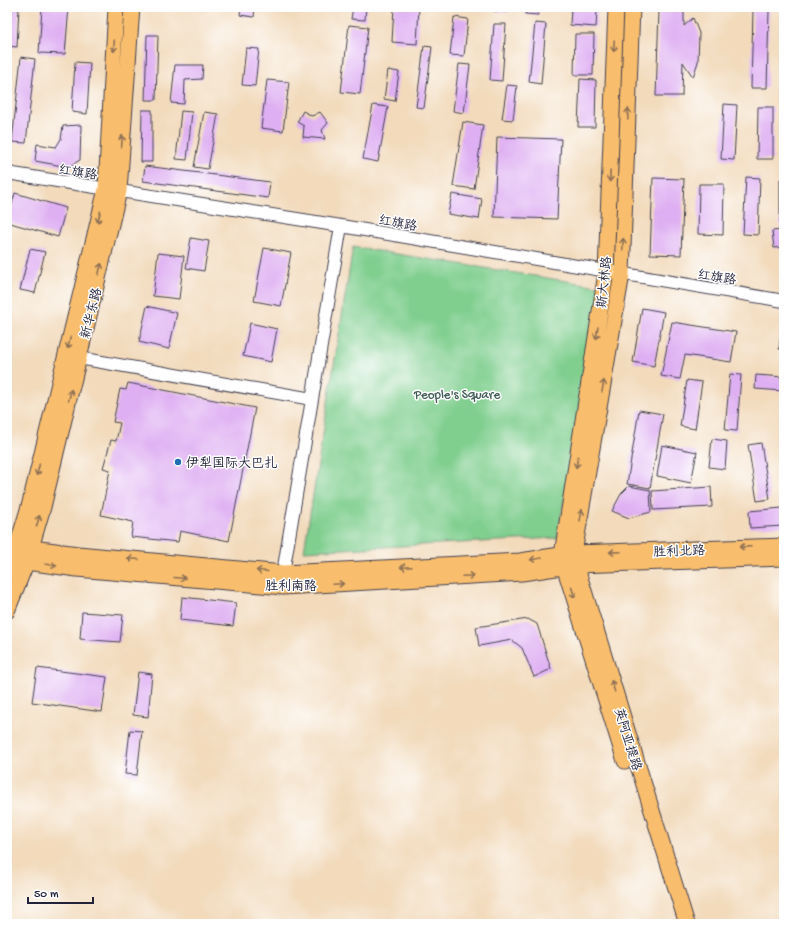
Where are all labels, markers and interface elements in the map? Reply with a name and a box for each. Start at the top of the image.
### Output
one-way arrow [110,39,117,52]
one-way arrow [611,39,618,52]
one-way arrow [624,108,632,121]
one-way arrow [119,135,126,148]
street label: 红旗路 [57,162,98,184]
one-way arrow [606,169,613,182]
one-way arrow [95,210,103,223]
street label: 红旗路 [377,213,418,235]
one-way arrow [619,238,627,251]
street label: 斯大林路 [593,255,616,309]
one-way arrow [97,262,105,275]
street label: 红旗路 [696,267,737,289]
street label: 新华东路 [78,286,106,341]
one-way arrow [593,326,601,339]
one-way arrow [64,336,72,349]
one-way arrow [599,380,607,393]
park label: People's Square [413,388,500,403]
one-way arrow [66,389,74,402]
place label: 伊犁国际大巴扎 [186,455,278,472]
one-way arrow [573,455,581,468]
marker: 伊犁国际大巴扎 [173,457,183,467]
one-way arrow [34,463,42,476]
one-way arrow [577,509,585,522]
one-way arrow [35,515,42,528]
street label: 胜利北路 [653,543,705,561]
one-way arrow [739,544,752,551]
one-way arrow [609,548,622,555]
one-way arrow [530,555,543,563]
one-way arrow [127,556,140,563]
one-way arrow [44,561,57,569]
one-way arrow [400,563,413,570]
one-way arrow [256,567,269,575]
one-way arrow [461,572,474,580]
one-way arrow [173,574,186,582]
street label: 胜利南路 [265,579,317,595]
one-way arrow [331,580,344,588]
one-way arrow [570,586,577,599]
one-way arrow [609,680,616,693]
street label: 英阿亚提路 [610,706,644,773]
scale bar [28,879,93,905]
text: 50 m [34,888,59,902]

